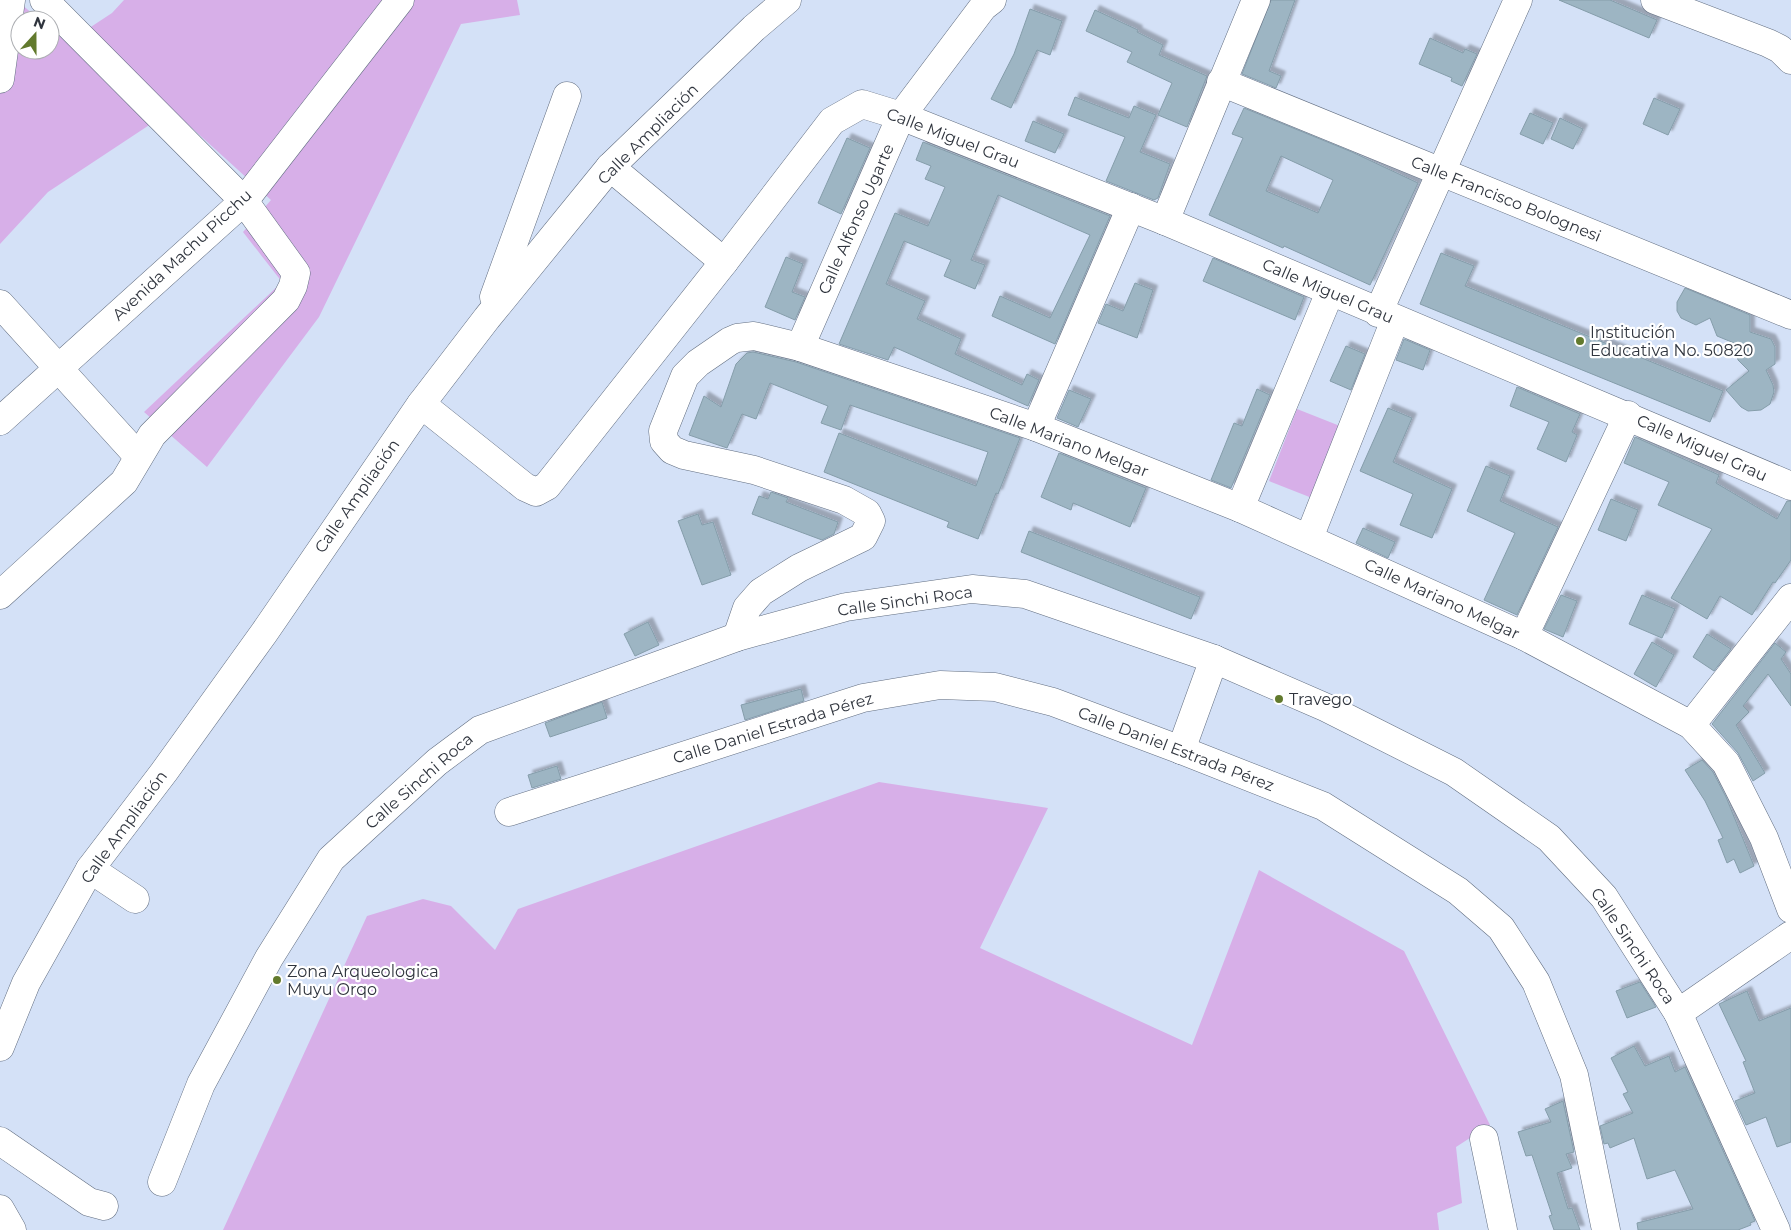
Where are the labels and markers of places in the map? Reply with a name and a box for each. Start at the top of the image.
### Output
place label: Institución Educativa No. 50820 [1590,323,1753,360]
marker: Institución Educativa No. 50820 [1574,335,1586,347]
place label: Travego [1289,690,1352,709]
marker: Travego [1273,693,1285,705]
place label: Zona Arqueologica Muyu Orqo [287,962,439,999]
marker: Zona Arqueologica Muyu Orqo [271,974,283,986]

